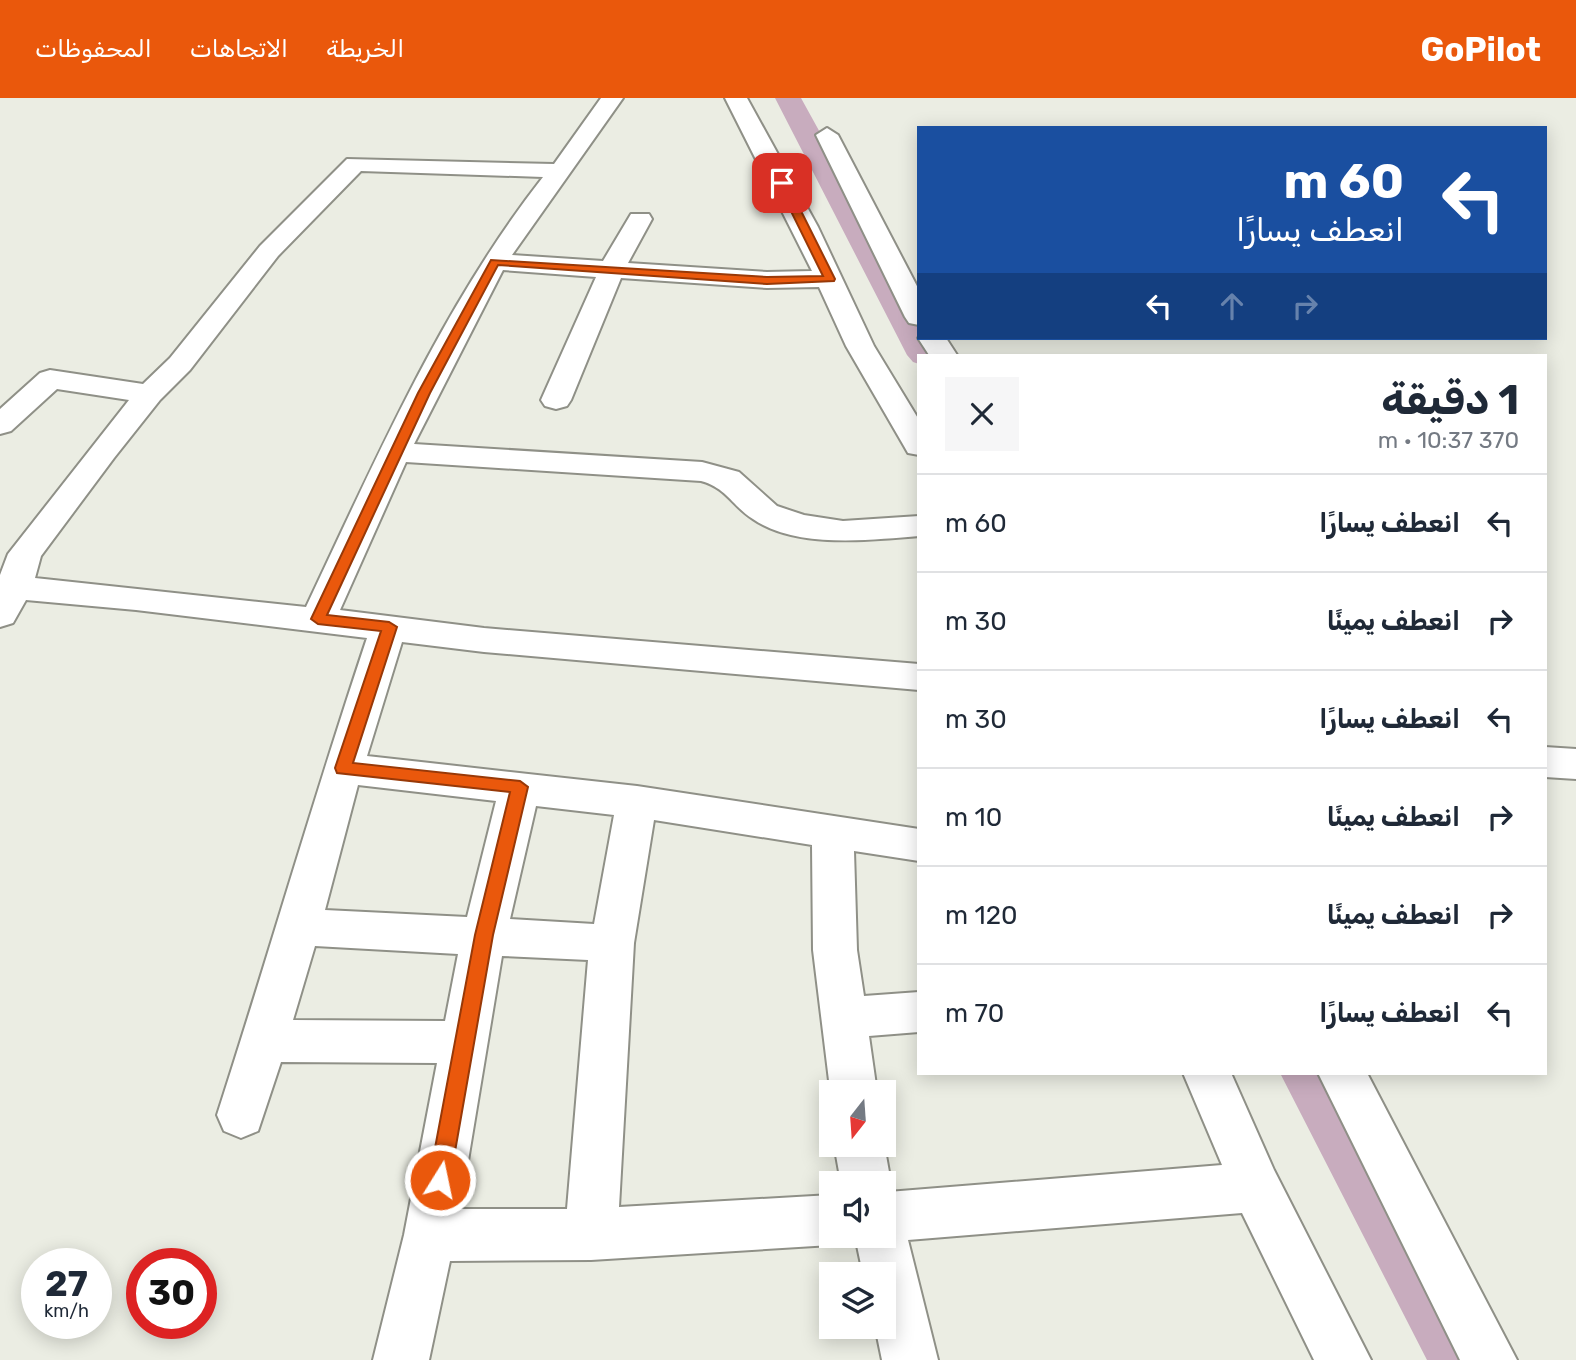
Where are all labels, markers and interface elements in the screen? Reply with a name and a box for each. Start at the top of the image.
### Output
text: GoPilot [1420,30,1541,69]
text: المحفوظات [35,35,152,63]
text: الاتجاهات [190,35,288,63]
text: الخريطة [326,35,404,63]
text: 60 m [1283,152,1404,210]
pin [752,153,812,213]
icon: left [1428,154,1519,245]
icon: arrive [763,164,801,202]
text: انعطف يسارًا [1236,211,1404,249]
icon: left [1140,287,1178,325]
icon: ahead [1213,287,1251,325]
icon: right [1286,287,1324,325]
text: 1 دقيقة [1381,375,1519,425]
button: close [945,377,1019,451]
text: 370 m · 10:37 [1378,426,1519,454]
icon: left [1481,504,1519,542]
text: 60 m [945,508,1007,539]
text: انعطف يسارًا [1319,508,1460,539]
icon: right [1481,602,1519,640]
text: 30 m [945,606,1007,637]
text: انعطف يمينًا [1327,606,1460,637]
icon: left [1481,700,1519,738]
text: 30 m [945,704,1007,735]
text: انعطف يسارًا [1319,704,1460,735]
icon: right [1481,798,1519,836]
text: 10 m [945,802,1002,833]
text: انعطف يمينًا [1327,802,1460,833]
icon: right [1481,896,1519,934]
text: 120 m [945,900,1017,931]
text: انعطف يمينًا [1327,900,1460,931]
icon: left [1481,994,1519,1032]
text: 70 m [945,998,1004,1029]
text: انعطف يسارًا [1319,998,1460,1029]
north arrow [819,1080,896,1157]
map controls [819,1080,896,1339]
position arrow [403,1143,477,1217]
button: sound [819,1171,896,1248]
speed limit sign: 30 [126,1248,217,1339]
button: layers [819,1262,896,1339]
text: 27 [45,1263,88,1305]
text: km/h [44,1300,89,1322]

